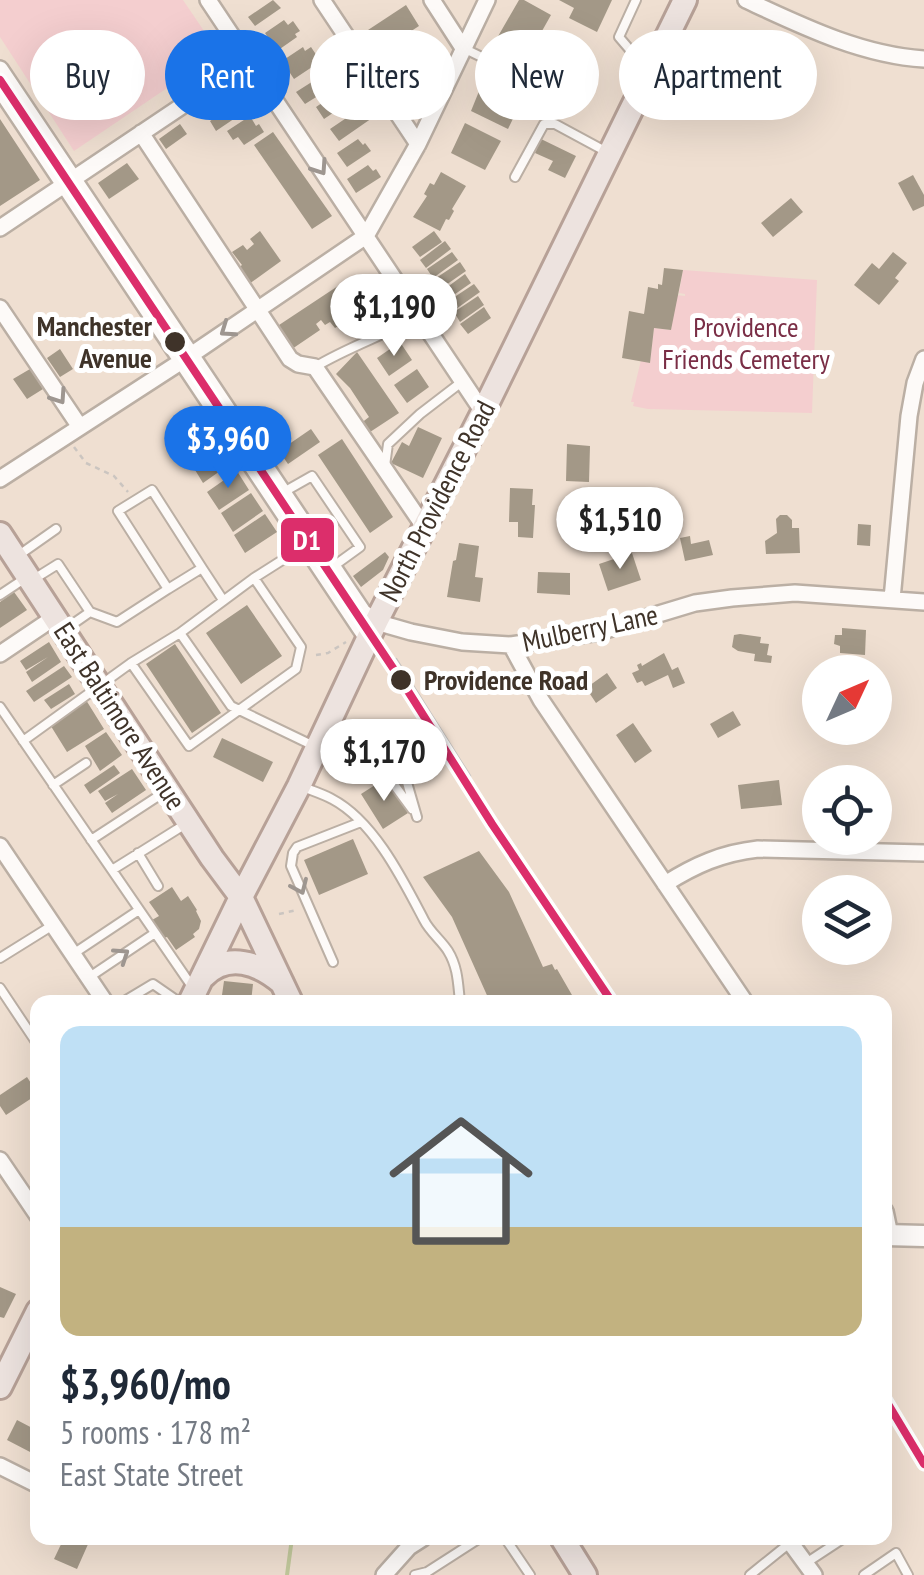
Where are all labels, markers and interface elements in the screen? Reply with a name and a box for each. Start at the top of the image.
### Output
chip: Buy [30,30,145,120]
chip: Rent [165,30,290,120]
chip: Filters [310,30,455,120]
chip: New [475,30,599,120]
chip: Apartment [619,30,817,120]
one-way arrow [308,158,327,176]
pin: $1,190 [313,274,475,359]
text: $1,190 [352,285,436,327]
place label: Manchester Avenue [37,307,153,376]
park label: Providence Friends Cemetery [662,308,830,377]
one-way arrow [220,318,238,336]
marker: Manchester Avenue [162,329,188,355]
one-way arrow [47,386,66,404]
street label: North Providence Road [370,394,503,607]
pin: $3,960 [147,406,309,491]
text: $3,960 [186,417,270,459]
pin: $1,510 [539,487,701,572]
text: $1,510 [578,498,662,540]
line badge: D1 [279,516,336,564]
text: D1 [293,521,321,558]
street label: Mulberry Lane [519,595,661,660]
street label: East Baltimore Avenue [46,615,195,817]
north arrow [802,655,892,745]
map controls [802,655,892,965]
place label: Providence Road [424,661,588,698]
marker: Providence Road [388,667,414,693]
pin: $1,170 [303,719,465,804]
text: $1,170 [342,730,426,772]
button: locate [802,765,892,855]
button: layers [802,875,892,965]
one-way arrow [288,877,308,895]
one-way arrow [111,949,129,968]
icon: home [371,1091,551,1271]
text: $3,960/mo [60,1356,231,1411]
text: 5 rooms · 178 m² [60,1411,251,1453]
text: East State Street [60,1453,243,1495]

